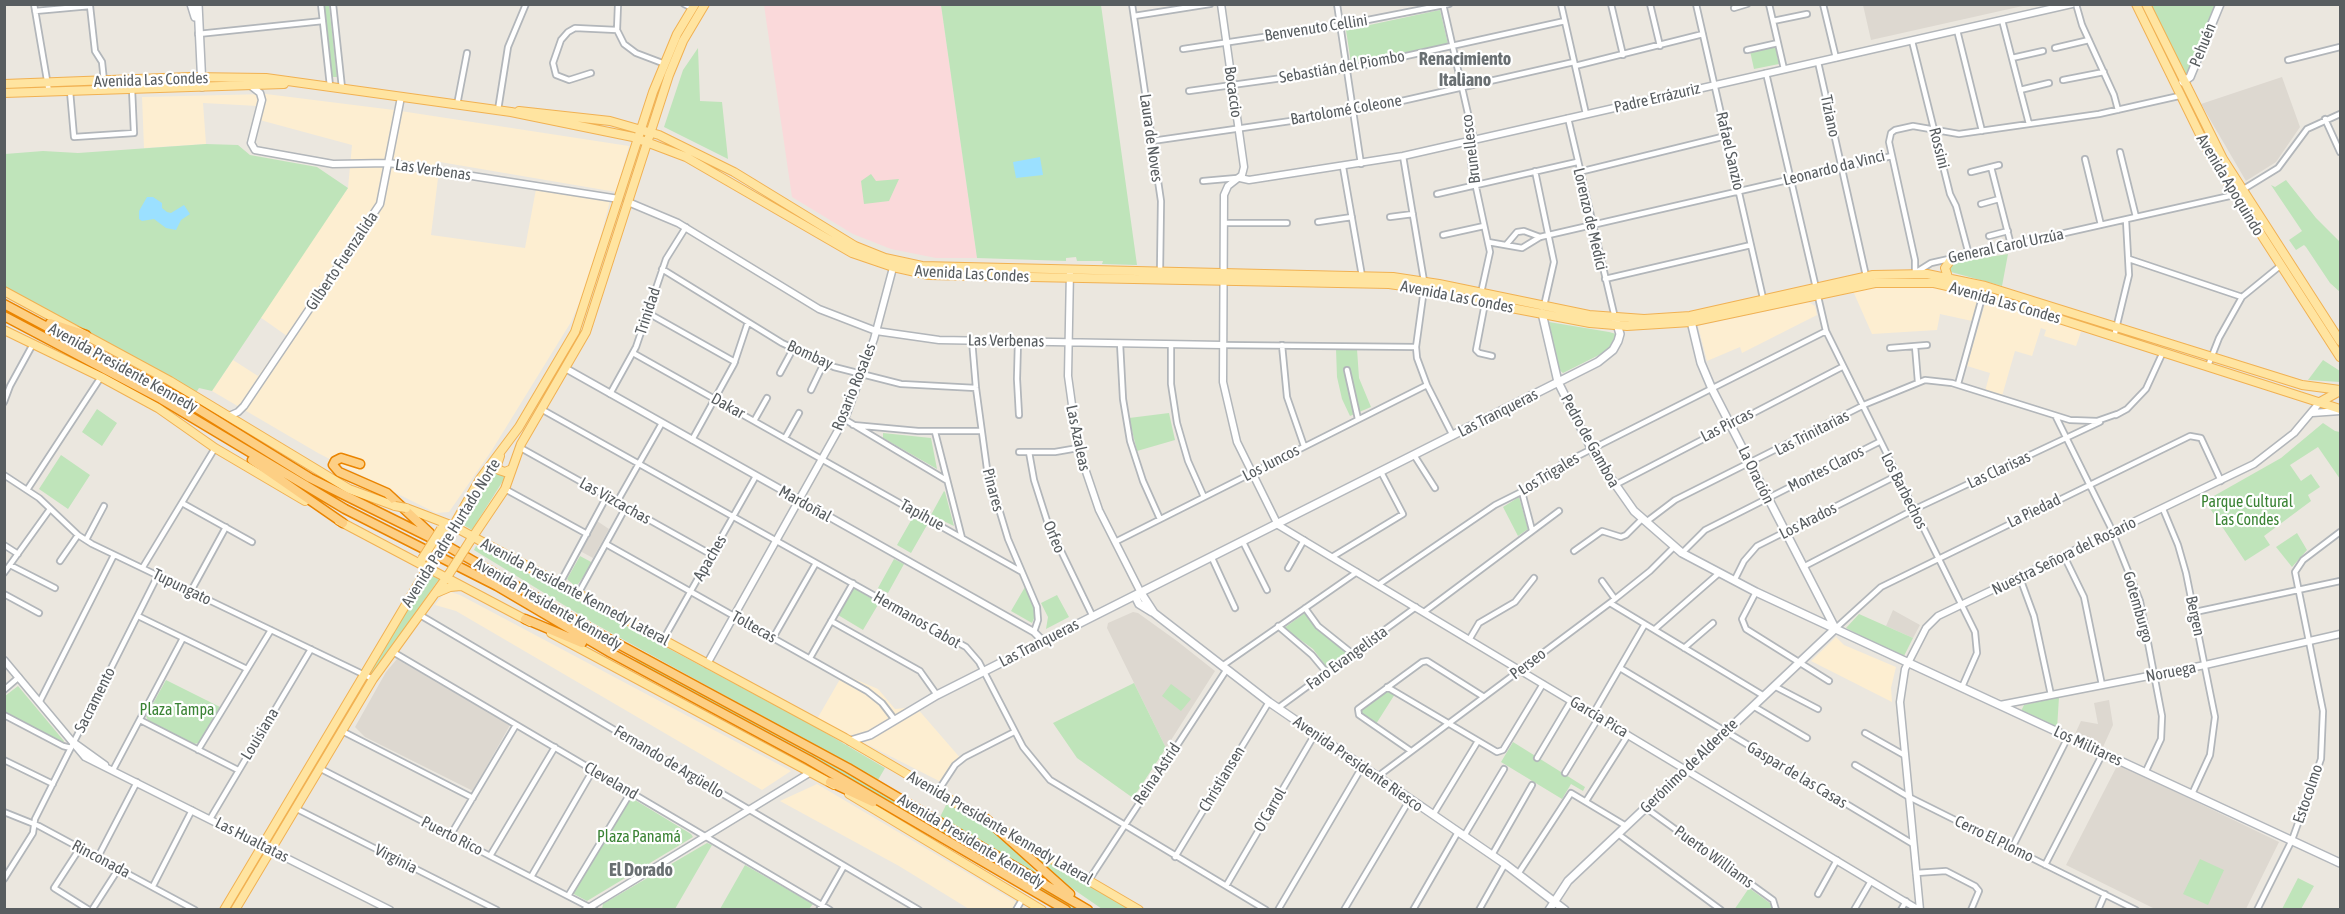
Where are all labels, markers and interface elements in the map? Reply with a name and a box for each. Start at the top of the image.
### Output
street label: Benvenuto Cellini [1263,10,1369,46]
street label: Pehuén [2186,20,2220,70]
street label: Sebastián del Piombo [1278,47,1406,87]
district label: Renacimiento Italiano [1419,48,1511,90]
street label: Bocaccio [1220,65,1246,119]
street label: Avenida Las Condes [93,68,209,92]
street label: Padre Errázuriz [1612,79,1702,117]
street label: Bartolomé Coleone [1289,91,1403,129]
street label: Laura de Noves [1135,93,1167,183]
street label: Tiziano [1816,93,1844,139]
street label: Rafael Sanzio [1712,110,1748,192]
street label: Brunellesco [1457,113,1485,185]
street label: Rossini [1925,125,1953,171]
street label: Avenida Apoquindo [2192,131,2268,239]
street label: Leonardo da Vinci [1781,146,1887,190]
street label: Las Verbenas [394,155,472,185]
street label: Lorenzo de Medici [1569,166,1611,272]
street label: Gilberto Fuenzalida [302,208,382,314]
street label: General Carol Urzúa [1947,224,2065,268]
street label: Avenida Las Condes [914,261,1030,287]
street label: Avenida Las Condes [1399,277,1515,317]
street label: Avenida Las Condes [1947,278,2063,328]
street label: Trinidad [631,285,665,337]
street label: Avenida Presidente Kennedy [45,319,201,417]
street label: Las Verbenas [968,331,1044,351]
street label: Bombay [784,336,836,374]
street label: Rosario Rosales [828,341,880,433]
street label: Las Tranqueras [1455,385,1541,441]
street label: Dakar [708,389,748,423]
street label: Pedro de Gamboa [1556,391,1624,491]
street label: Las Azaleas [1062,403,1094,473]
street label: Las Pircas [1698,404,1756,446]
street label: Las Trinitarias [1772,406,1852,460]
street label: Los Juncos [1239,441,1303,485]
street label: Montes Claros [1785,442,1867,496]
street label: La Oración [1734,443,1778,507]
street label: Las Clarisas [1964,447,2034,493]
street label: Los Trigales [1515,449,1583,499]
street label: Los Barbechos [1877,450,1931,532]
street label: Avenida Padre Hurtado Norte [398,455,504,611]
street label: Pinares [978,466,1008,514]
street label: Las Vizcachas [576,474,654,528]
street label: Mardoñal [775,482,835,526]
street label: La Piedad [2004,490,2064,532]
park label: Parque Cultural Las Condes [2201,492,2293,530]
street label: Tapihue [897,495,947,535]
street label: Los Arados [1776,498,1840,544]
street label: Nuestra Señora del Rosario [1989,513,2139,599]
street label: Orfeo [1039,518,1069,556]
street label: Apaches [689,532,731,584]
street label: Avenida Presidente Kennedy Lateral [477,534,673,650]
street label: Avenida Presidente Kennedy [471,554,625,654]
street label: Tupungato [149,565,215,609]
street label: Gotemburgo [2119,569,2157,645]
street label: Hermanos Cabot [870,587,964,653]
street label: Bergen [2181,594,2209,638]
street label: Toltecas [728,607,780,647]
street label: Las Tranqueras [996,615,1082,671]
street label: Faro Evangelista [1303,622,1391,694]
street label: Perseo [1506,644,1550,684]
street label: Noruega [2144,658,2198,686]
street label: Sacramento [70,664,120,736]
street label: García Pica [1566,692,1632,742]
park label: Plaza Tampa [140,700,214,720]
street label: Louisiana [237,705,283,763]
street label: Avenida Presidente Riesco [1289,712,1427,816]
street label: Gerónimo de Alderete [1636,715,1742,817]
street label: Fernando de Argüello [610,722,728,802]
street label: Los Militares [2051,722,2125,770]
street label: Gaspar de las Casas [1743,738,1851,812]
street label: Reina Astrid [1129,739,1185,809]
street label: Christiansen [1195,743,1249,815]
street label: Cleveland [581,758,641,804]
street label: Estocolmo [2289,762,2327,826]
street label: Avenida Presidente Kennedy Lateral [904,767,1096,889]
street label: O'Carrol [1250,784,1290,836]
street label: Avenida Presidente Kennedy [894,790,1048,892]
street label: Puerto Rico [418,812,486,860]
street label: Cerro El Plomo [1951,812,2037,866]
street label: Las Hualtatas [212,813,292,867]
street label: Puerto Williams [1670,822,1758,892]
park label: Plaza Panamá [597,827,681,847]
street label: Rinconada [69,836,133,882]
street label: Virginia [372,840,420,878]
district label: El Dorado [609,859,673,881]

